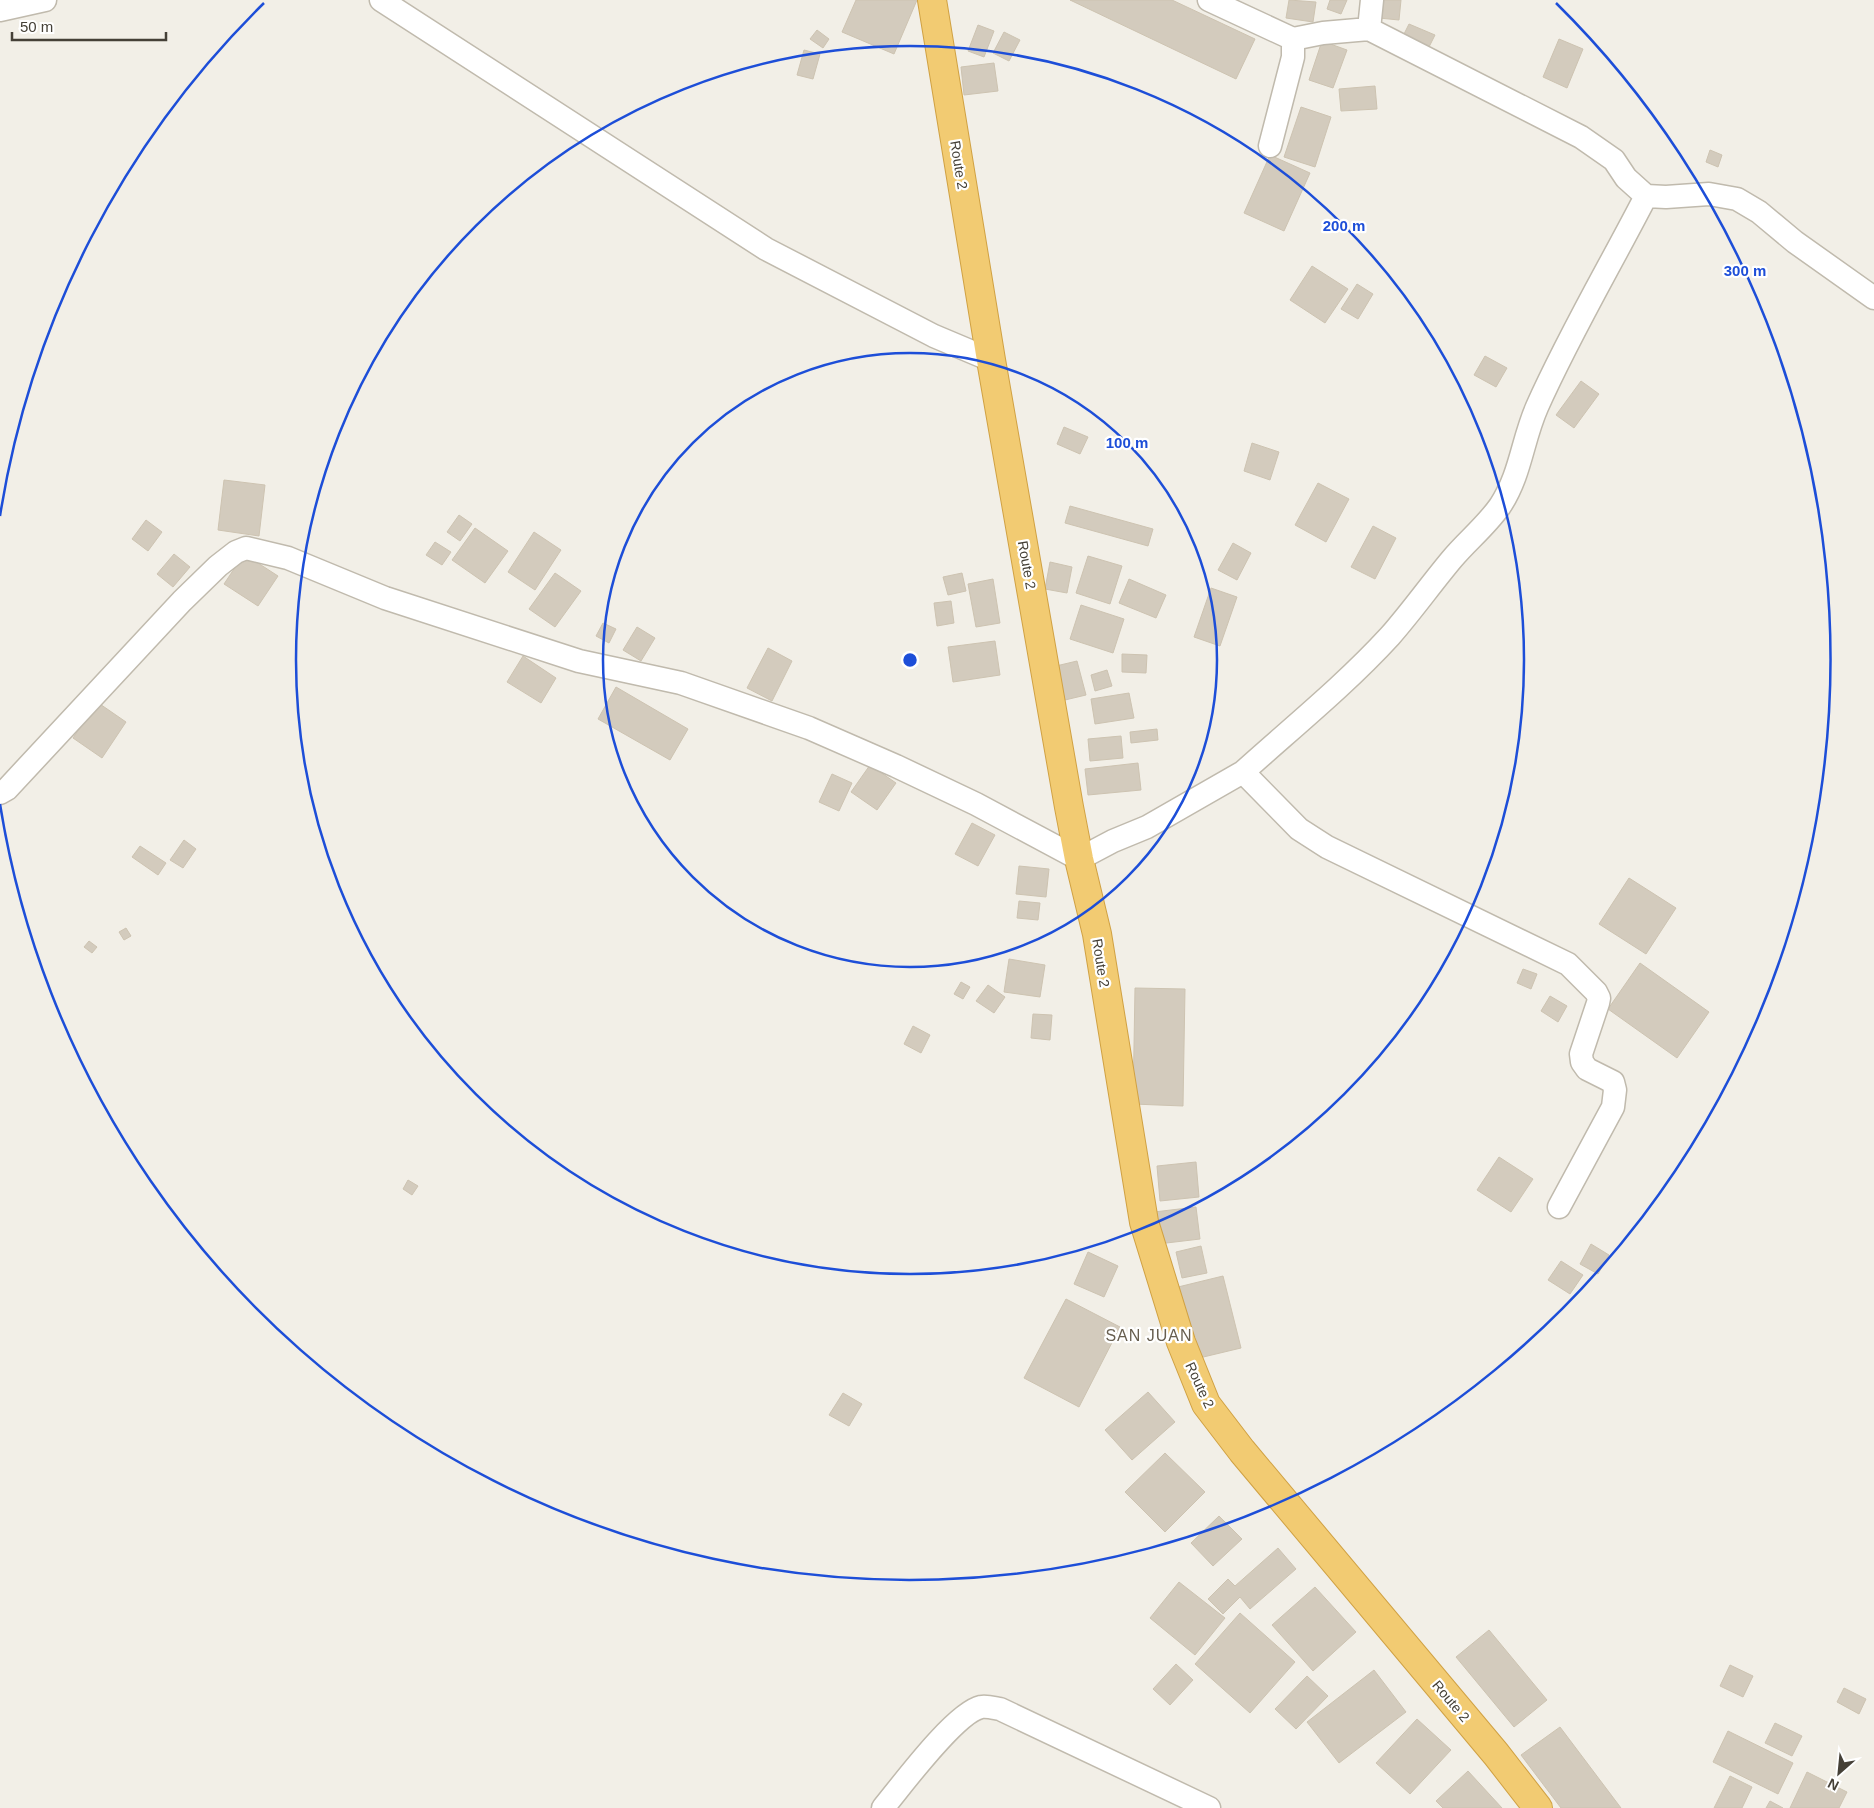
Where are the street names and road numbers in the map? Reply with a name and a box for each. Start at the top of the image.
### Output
street label: Route 2 [947,140,971,191]
street label: Route 2 [1015,539,1039,591]
street label: Route 2 [1089,938,1113,989]
street label: Route 2 [1182,1359,1218,1411]
street label: Route 2 [1429,1677,1473,1725]

